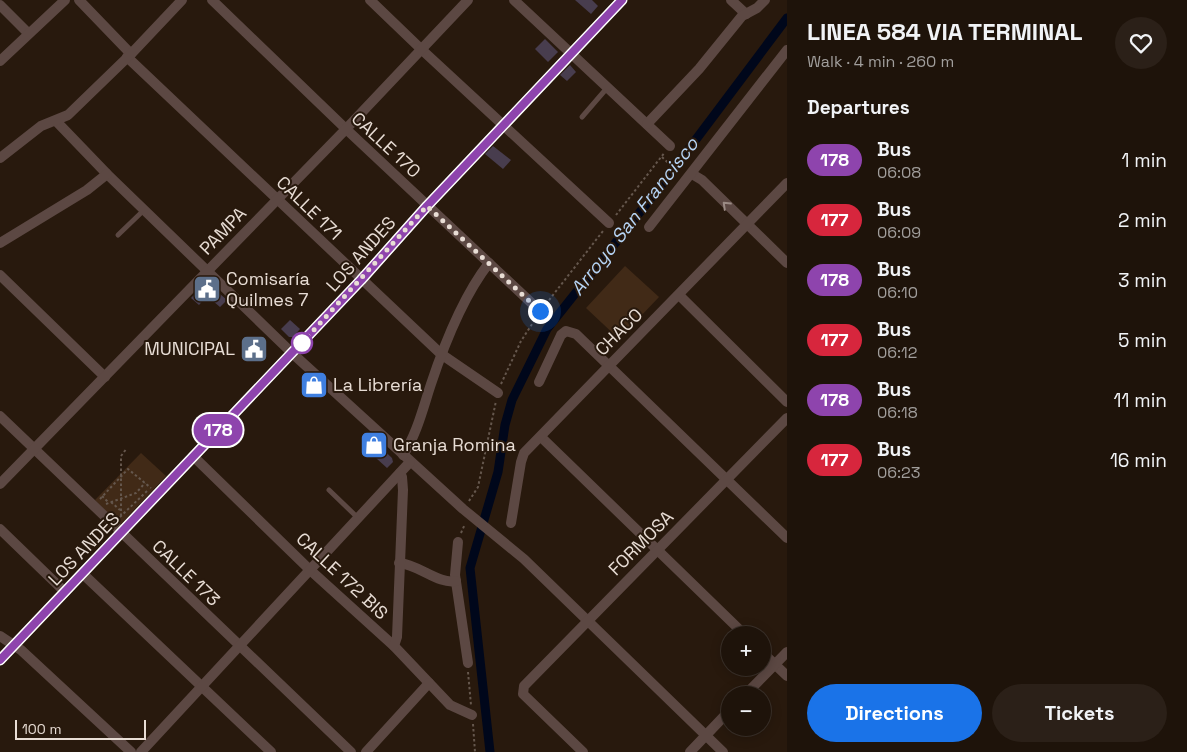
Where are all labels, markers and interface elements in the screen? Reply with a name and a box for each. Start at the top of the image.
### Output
text: LINEA 584 VIA TERMINAL [807,16,1082,47]
button: heart [1115,17,1167,69]
text: Walk · 4 min · 260 m [807,51,954,72]
text: Departures [807,95,910,120]
street label: CALLE 170 [347,107,426,182]
water label: Arroyo San Francisco [565,131,705,300]
text: Bus [877,137,911,162]
text: 178 [820,148,849,171]
text: 1 min [1122,148,1167,173]
text: 06:08 [877,162,921,183]
street label: CALLE 171 [272,171,347,244]
text: Bus [877,197,911,222]
street label: PAMPA [194,202,251,259]
one-way arrow [723,202,732,211]
text: 177 [820,208,849,231]
text: 2 min [1118,208,1167,233]
street label: LOS ANDES [321,211,400,296]
text: 06:09 [877,222,921,243]
text: Bus [877,257,911,282]
place label: Comisaría Quilmes 7 [226,267,310,311]
text: 178 [820,268,849,291]
text: 3 min [1118,268,1167,293]
public building icon: Comisaría Quilmes 7 [192,274,222,304]
text: 06:10 [877,282,918,303]
your location [528,299,553,324]
street label: CHACO [590,303,647,360]
text: Bus [877,317,911,342]
text: 177 [820,328,849,351]
text: 5 min [1118,328,1167,353]
unlabelled marker [291,332,313,354]
public building icon: MUNICIPAL [239,334,269,364]
place label: MUNICIPAL [144,337,235,360]
text: 06:12 [877,342,917,363]
shop icon: La Librería [299,370,329,400]
place label: La Librería [333,373,422,396]
text: Bus [877,377,911,402]
text: 178 [820,388,849,411]
text: 11 min [1114,388,1167,413]
text: 06:18 [877,402,918,423]
line badge: 178 [189,414,247,446]
text: 178 [204,418,232,441]
shop icon: Granja Romina [359,430,389,460]
place label: Granja Romina [393,433,516,456]
text: Bus [877,437,911,462]
text: 177 [820,448,849,471]
text: 16 min [1110,448,1167,473]
text: 06:23 [877,462,920,483]
street label: FORMOSA [603,505,678,580]
street label: LOS ANDES [43,507,124,590]
street label: CALLE 172 BIS [292,527,393,624]
street label: CALLE 173 [148,535,225,611]
map controls [721,626,771,736]
button: + [721,626,771,676]
button: Directions [807,684,982,742]
button: Tickets [992,684,1167,742]
button: − [721,686,771,736]
scale bar [15,717,146,740]
text: 100 m [22,720,61,738]

